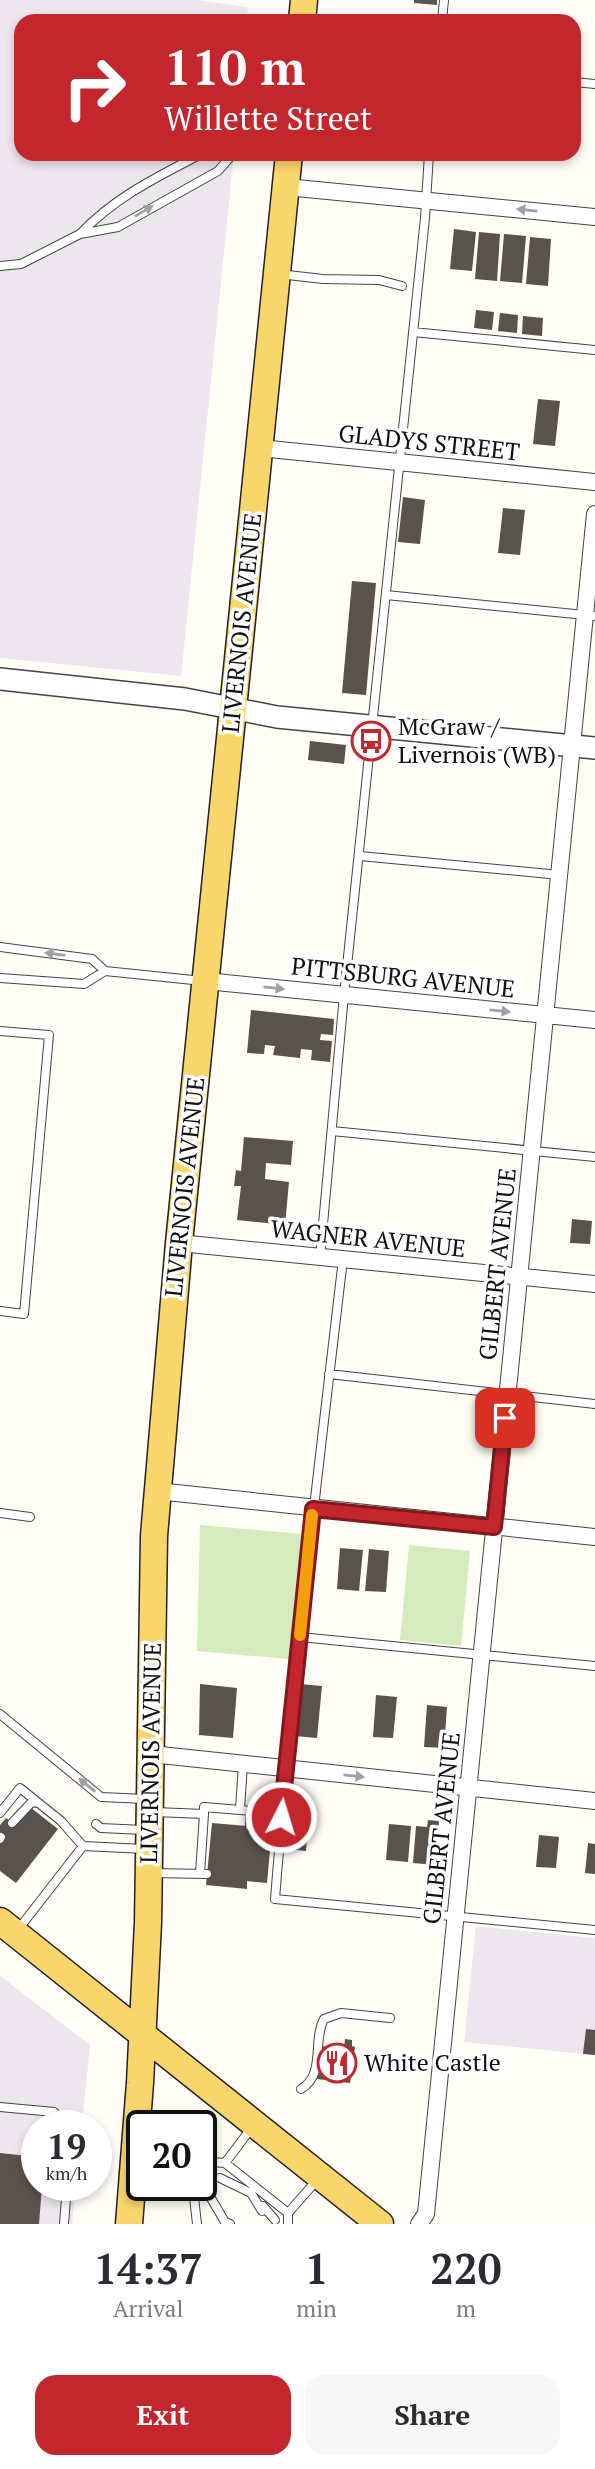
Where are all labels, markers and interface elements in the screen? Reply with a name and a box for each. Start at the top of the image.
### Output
text: 110 m [164,34,306,99]
icon: right [49,42,140,133]
text: Willette Street [164,97,372,139]
one-way arrow [134,205,153,218]
one-way arrow [516,205,538,216]
street label: GLADYS STREET [337,417,521,467]
street label: LIVERNOIS AVENUE [214,511,268,735]
place label: McGraw / Livernois (WB) [398,710,556,770]
bus stop icon: McGraw / Livernois (WB) [350,720,392,762]
one-way arrow [44,948,66,959]
street label: PITTSBURG AVENUE [290,949,516,1005]
one-way arrow [263,983,285,994]
one-way arrow [489,1006,511,1017]
street label: LIVERNOIS AVENUE [157,1075,211,1299]
street label: GILBERT AVENUE [471,1166,523,1362]
street label: WAGNER AVENUE [269,1212,467,1264]
pin [475,1388,535,1448]
icon: arrive [486,1399,524,1437]
street label: LIVERNOIS AVENUE [132,1642,168,1864]
street label: GILBERT AVENUE [415,1730,467,1926]
one-way arrow [343,1770,365,1781]
one-way arrow [79,1778,97,1793]
position arrow [244,1780,318,1854]
restaurant icon: White Castle [316,2042,358,2084]
place label: White Castle [364,2046,501,2078]
speed limit sign: 20 [126,2110,217,2201]
text: 19 [47,2123,86,2169]
text: km/h [46,2161,87,2185]
text: 14:37 [94,2240,203,2296]
text: 1 [305,2240,328,2296]
text: 220 [430,2240,501,2296]
text: Arrival [113,2293,183,2324]
text: min [296,2293,337,2324]
text: m [456,2293,476,2324]
button: Exit [35,2375,291,2455]
button: Share [305,2375,560,2455]

